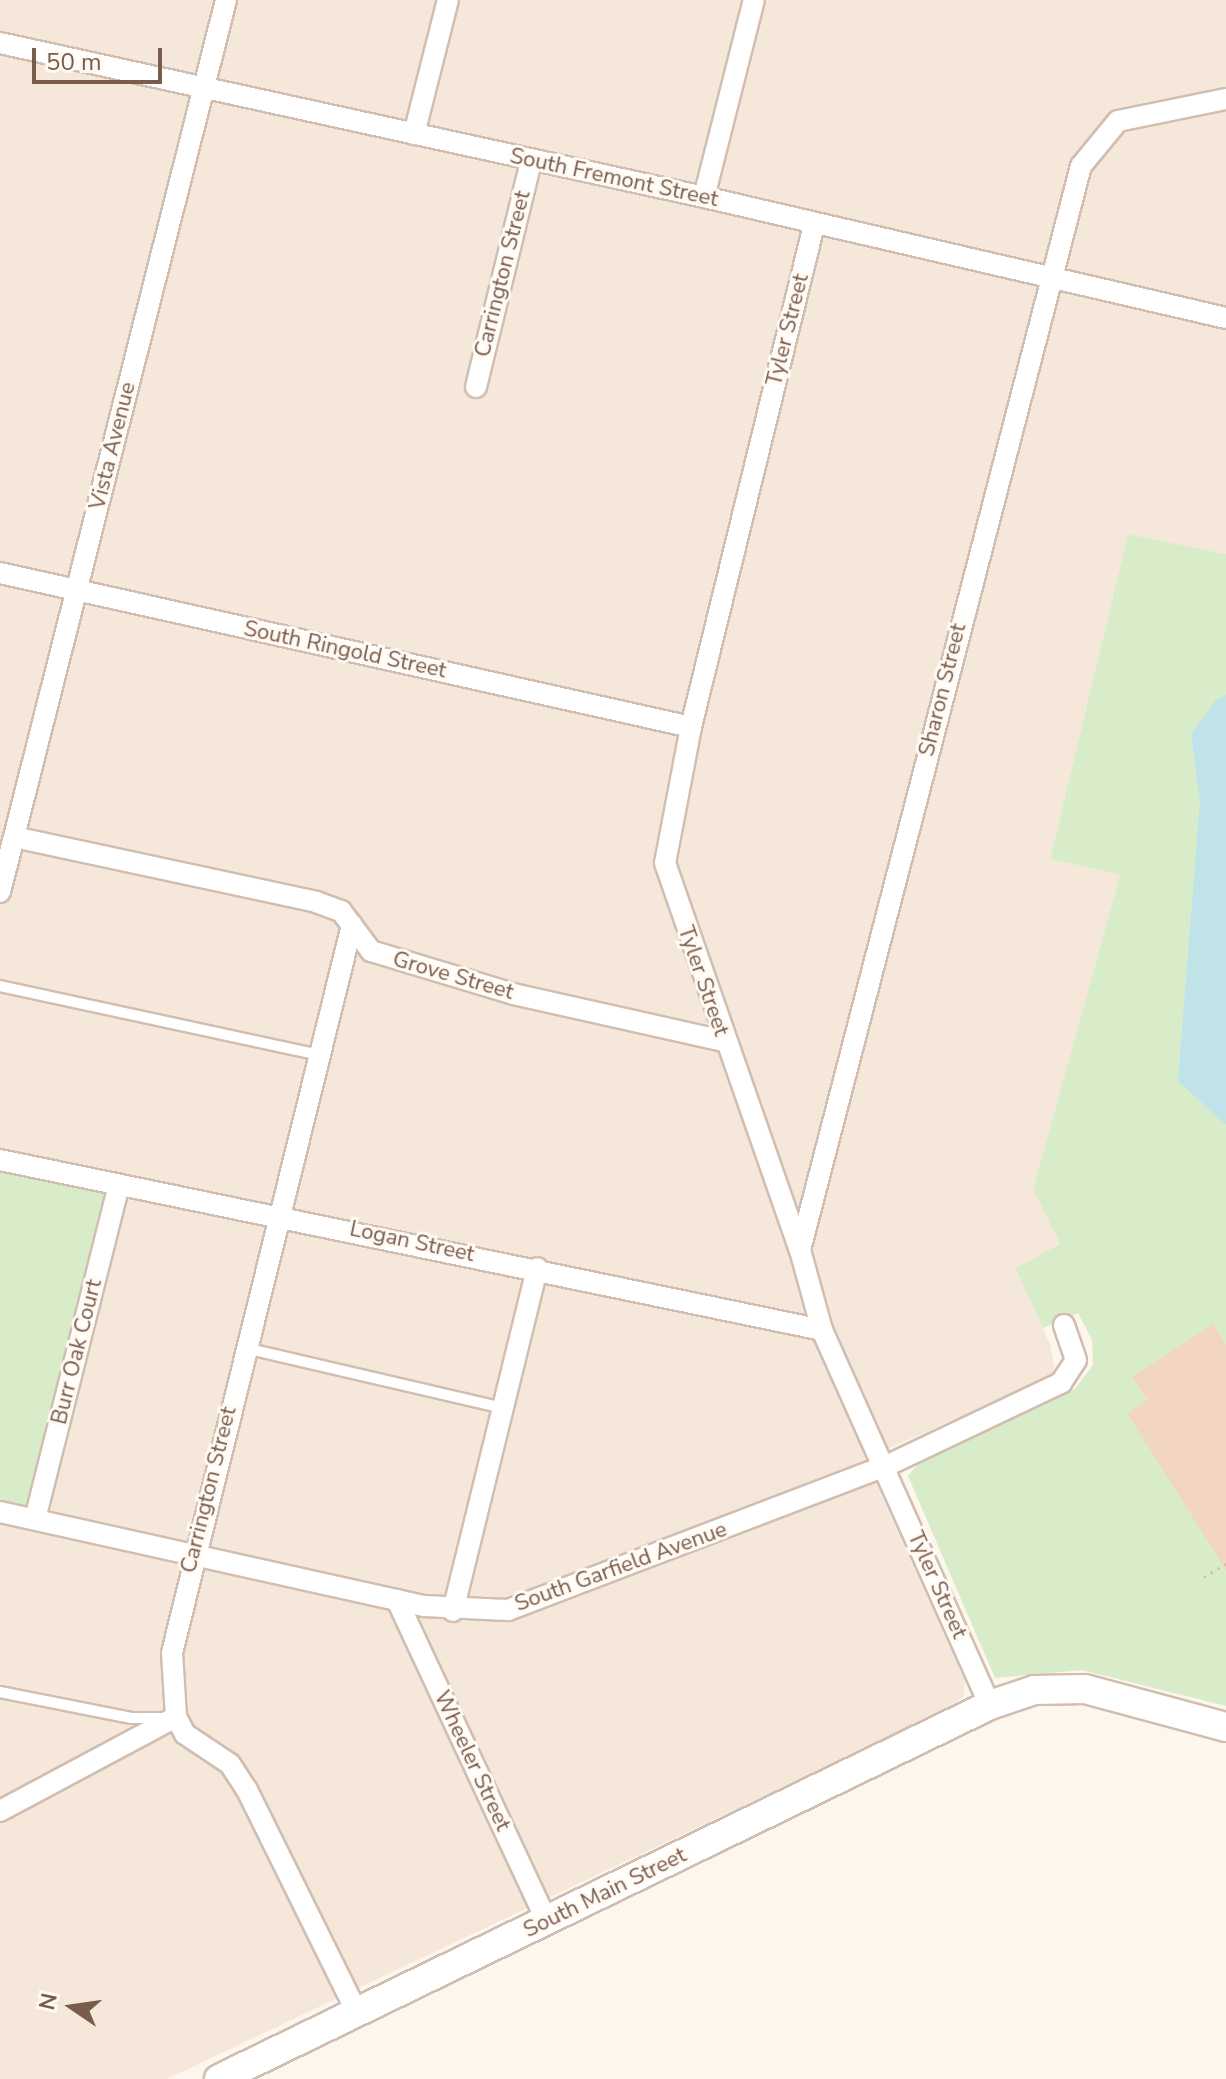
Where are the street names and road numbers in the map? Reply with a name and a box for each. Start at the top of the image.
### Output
street label: South Fremont Street [507,143,721,213]
street label: Carrington Street [470,188,536,360]
street label: Tyler Street [761,271,815,389]
street label: Vista Avenue [84,379,142,513]
street label: South Ringold Street [241,616,449,684]
street label: Sharon Street [914,621,972,759]
street label: Tyler Street [672,922,734,1040]
street label: Grove Street [390,946,516,1006]
street label: Logan Street [347,1216,477,1268]
street label: Burr Oak Court [46,1277,108,1427]
street label: Carrington Street [176,1404,242,1576]
street label: South Garfield Avenue [511,1516,731,1618]
street label: Tyler Street [902,1527,972,1643]
street label: Wheeler Street [428,1687,516,1835]
street label: South Main Street [519,1842,691,1944]

